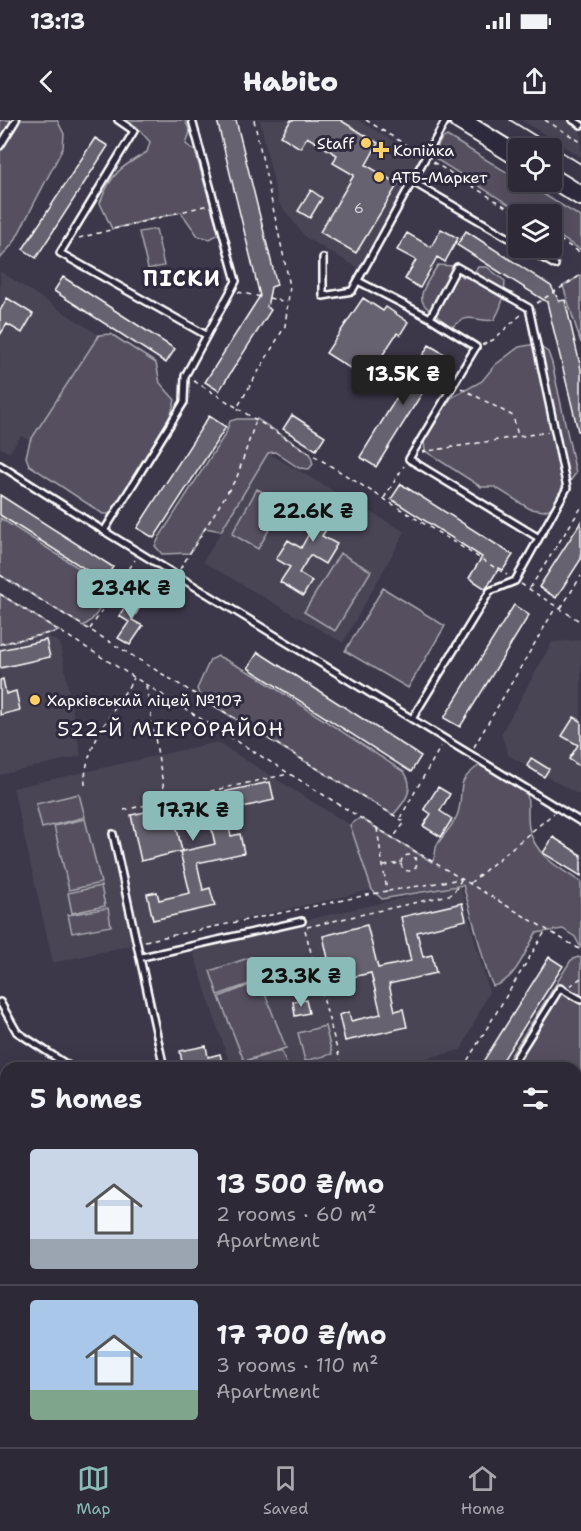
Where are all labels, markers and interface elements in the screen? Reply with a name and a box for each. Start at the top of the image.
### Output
text: 13:13 [30,7,85,36]
text: Habito [243,63,338,100]
icon: back [30,65,63,98]
icon: share [518,65,551,98]
place label: Staff [317,133,355,154]
marker: Staff [359,136,373,150]
map controls [508,138,562,258]
button: locate [508,138,562,192]
place label: Копійка [393,140,454,161]
marker: Копійка [374,143,388,157]
place label: АТБ-Маркет [391,167,488,188]
marker: АТБ-Маркет [372,170,386,184]
house number: 6 [354,199,364,217]
button: layers [508,204,562,258]
district label: ПІСКИ [143,264,221,293]
pin: 13.5K ₴ [348,355,458,406]
text: 13.5K ₴ [366,361,440,387]
pin: 22.6K ₴ [258,492,368,543]
text: 22.6K ₴ [272,498,354,524]
pin: 23.4K ₴ [76,569,186,620]
text: 23.4K ₴ [91,575,171,601]
place label: Харківський ліцей №107 [47,690,243,711]
marker: Харківський ліцей №107 [28,693,42,707]
district label: 522-Й МІКРОРАЙОН [57,716,285,742]
pin: 17.7K ₴ [138,791,248,842]
text: 17.7K ₴ [157,797,229,823]
pin: 23.3K ₴ [246,957,356,1008]
text: 23.3K ₴ [261,963,341,989]
text: 5 homes [30,1081,142,1116]
icon: filters [519,1082,552,1115]
text: 13 500 ₴/mo [216,1166,385,1201]
icon: home [78,1173,150,1245]
text: 2 rooms · 60 m² [216,1201,376,1227]
text: Apartment [216,1227,320,1253]
text: 17 700 ₴/mo [216,1317,387,1352]
icon: home [78,1324,150,1396]
text: 3 rooms · 110 m² [216,1352,379,1378]
text: Apartment [216,1378,320,1404]
tab: Map [76,1462,110,1519]
tab: Saved [263,1462,308,1519]
tab: Home [461,1462,505,1519]

